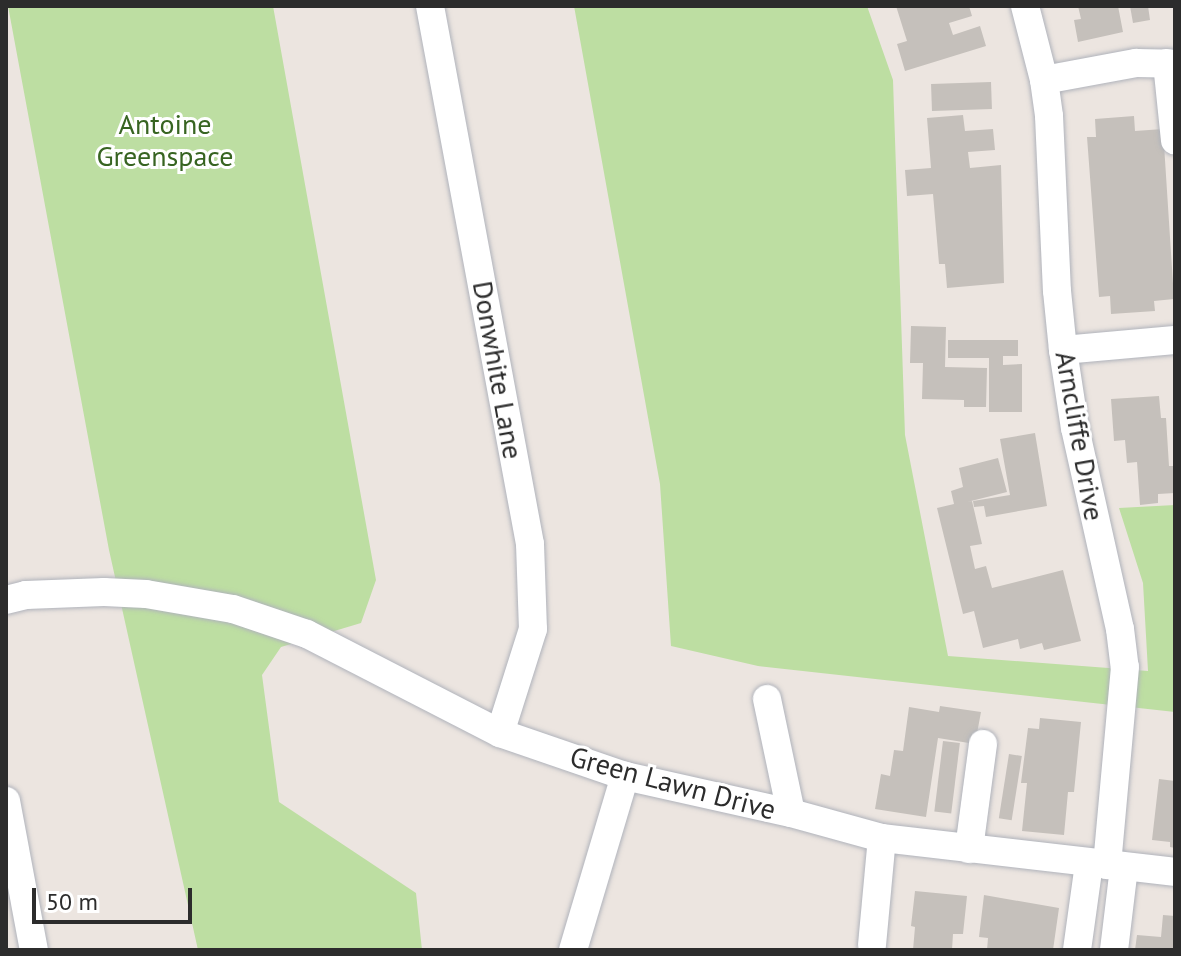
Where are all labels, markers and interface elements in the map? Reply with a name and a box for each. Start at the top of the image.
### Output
park label: Antoine Greenspace [96,107,234,173]
street label: Donwhite Lane [466,278,530,462]
street label: Arncliffe Drive [1049,349,1111,523]
street label: Green Lawn Drive [566,739,780,827]
scale bar [36,872,196,922]
text: 50 m [46,886,98,917]

